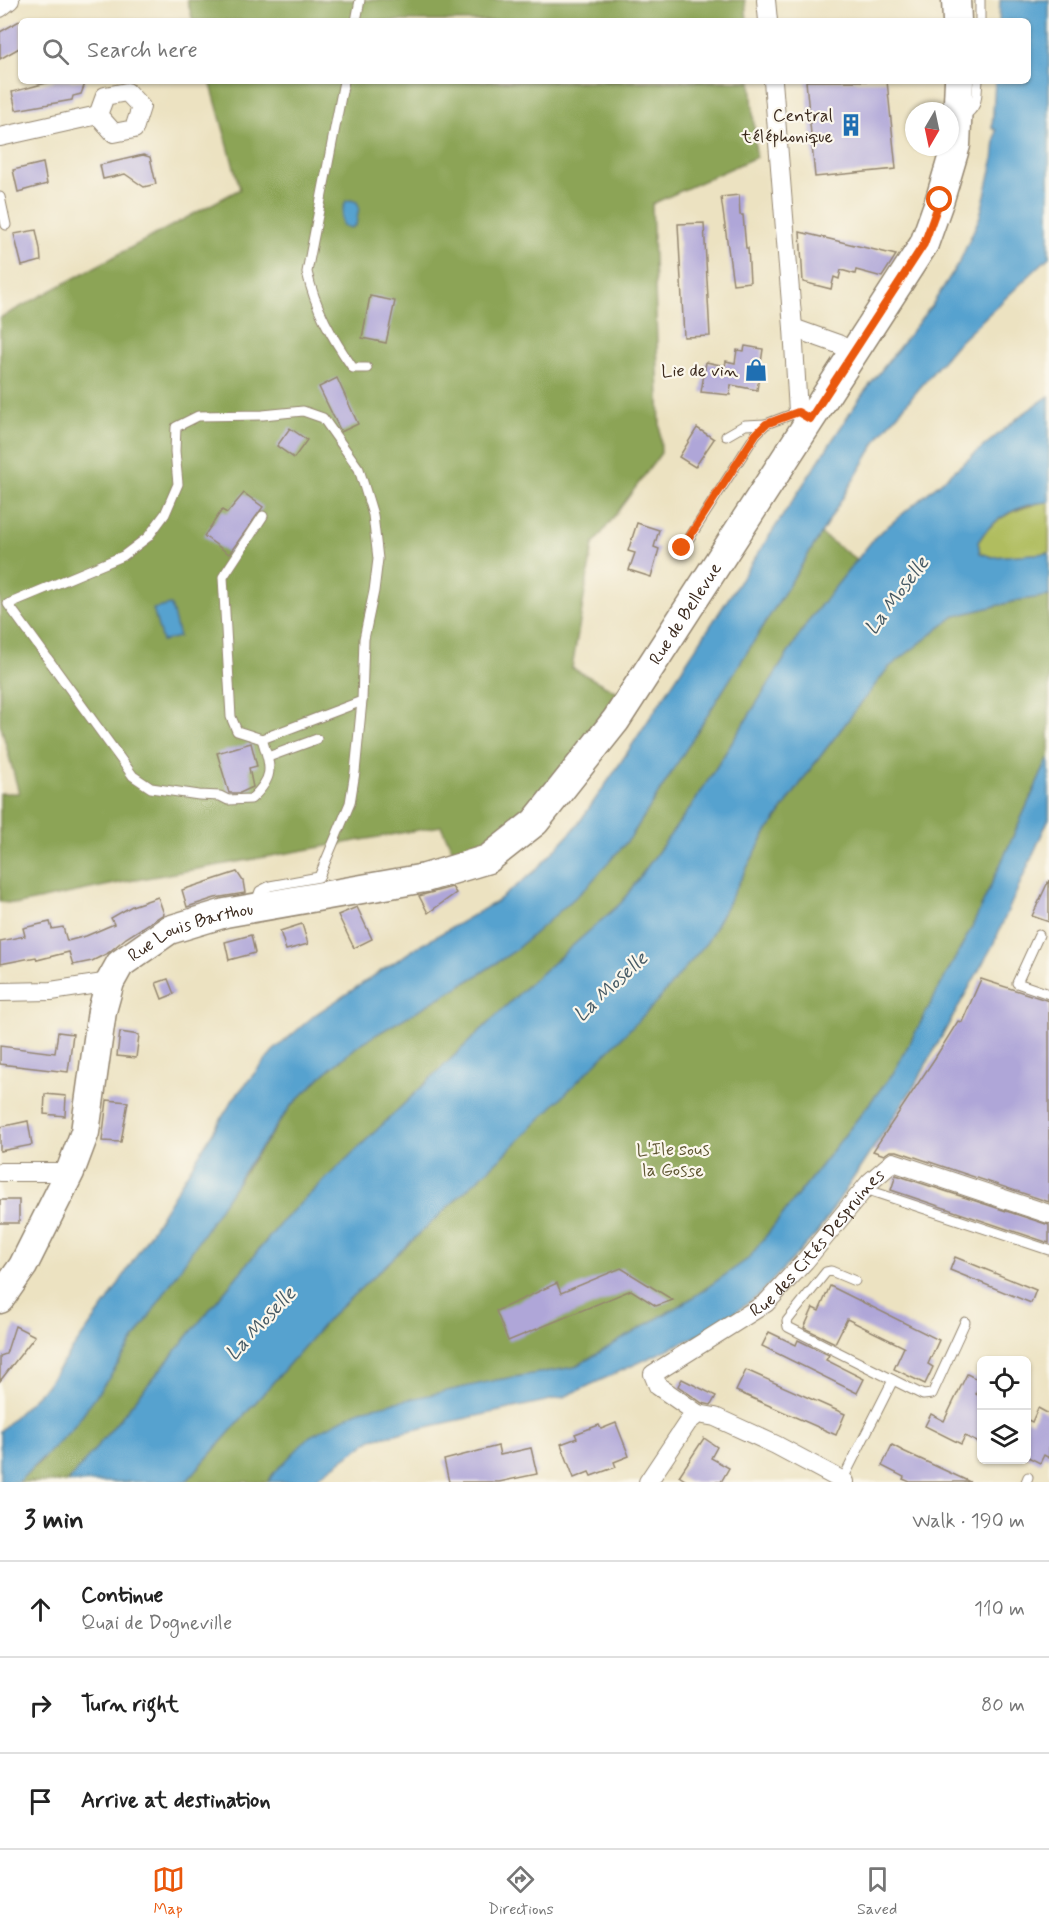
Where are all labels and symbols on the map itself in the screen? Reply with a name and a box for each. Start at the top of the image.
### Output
north arrow [905,102,959,156]
place label: Central téléphonique [740,104,833,149]
building icon: Central téléphonique [838,112,864,138]
route start [926,186,952,212]
shop icon: Lie de vin [743,357,769,383]
place label: Lie de vin [661,359,738,383]
route end [668,534,694,560]
water label: La Moselle [859,550,936,641]
street label: Rue de Bellevue [644,558,728,670]
street label: Rue Louis Barthou [123,897,255,968]
water label: La Moselle [568,945,655,1028]
park label: L'Ile sous la Gosse [636,1138,710,1183]
street label: Rue des Cités Despruines [745,1164,890,1323]
water label: La Moselle [220,1280,303,1367]

